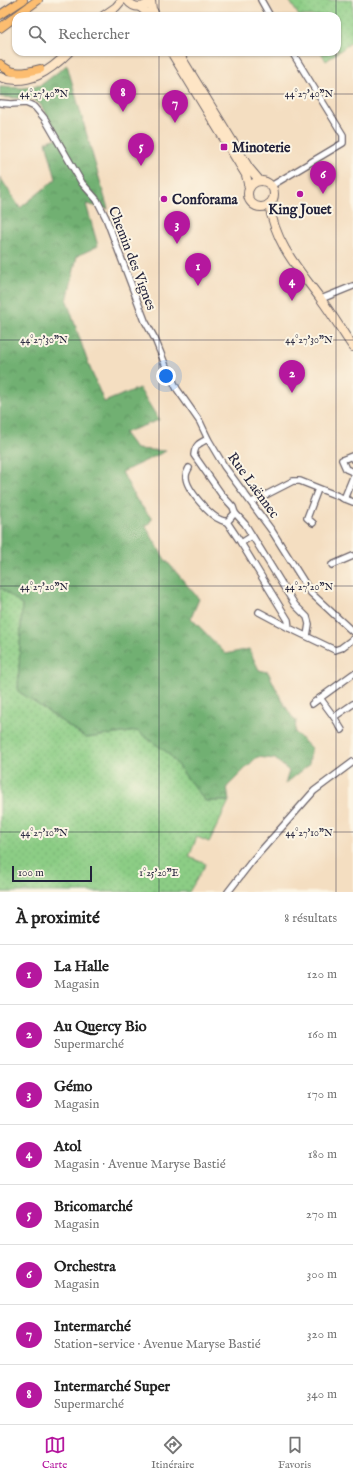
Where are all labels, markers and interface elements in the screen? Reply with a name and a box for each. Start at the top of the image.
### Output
search box [12,12,341,56]
icon: search [26,23,48,45]
text: Rechercher [58,25,130,44]
pin: 8 [110,79,136,112]
text: 44°27'40"N [20,88,69,101]
text: 44°27'40"N [285,88,334,101]
pin: 7 [162,90,188,123]
pin: 5 [128,133,154,166]
place label: Minoterie [232,139,291,157]
marker: Minoterie [219,142,229,152]
pin: 6 [310,161,336,194]
marker: King Jouet [295,189,305,199]
place label: Conforama [172,191,238,209]
marker: Conforama [159,194,169,204]
place label: King Jouet [268,201,332,219]
street label: Chemin des Vignes [104,204,160,313]
pin: 3 [164,211,190,244]
pin: 1 [185,253,211,286]
pin: 4 [279,268,305,301]
text: 44°27'30"N [20,334,68,347]
text: 44°27'30"N [285,334,333,347]
pin: 2 [279,360,305,393]
your location [156,366,176,386]
street label: Rue Laënnec [223,449,283,522]
text: 44°27'20"N [20,581,68,594]
text: 44°27'20"N [285,581,333,594]
text: 44°27'10"N [20,827,68,840]
text: 44°27'10"N [285,827,333,840]
scale bar [12,864,92,883]
text: 100 m [18,866,44,880]
text: 1°25'20"E [139,867,179,880]
text: À proximité [16,908,100,929]
text: 8 résultats [284,910,337,927]
text: La Halle [54,957,109,976]
text: 1 [27,966,31,983]
text: 120 m [307,966,337,983]
text: Magasin [54,976,100,993]
text: Au Quercy Bio [54,1017,147,1036]
text: 2 [26,1026,32,1043]
text: 160 m [307,1026,337,1043]
text: Supermarché [54,1036,124,1053]
text: Gémo [54,1077,92,1096]
text: 3 [27,1086,31,1103]
text: 170 m [307,1086,337,1103]
text: Magasin [54,1096,100,1113]
text: Atol [54,1137,81,1156]
text: 4 [26,1146,32,1163]
text: 180 m [308,1146,337,1163]
text: Magasin · Avenue Maryse Bastié [54,1156,226,1173]
text: Bricomarché [54,1197,133,1216]
text: 5 [27,1206,31,1223]
text: 270 m [306,1206,337,1223]
text: Magasin [54,1216,100,1233]
text: Orchestra [54,1257,116,1276]
text: 6 [26,1266,32,1283]
text: 300 m [306,1266,337,1283]
text: Magasin [54,1276,100,1293]
text: Intermarché [54,1317,131,1336]
text: 7 [26,1326,32,1343]
text: 320 m [307,1326,337,1343]
text: Station-service · Avenue Maryse Bastié [54,1336,261,1353]
text: Intermarché Super [54,1377,170,1396]
text: 8 [26,1386,32,1403]
text: 340 m [307,1386,337,1403]
text: Supermarché [54,1396,124,1413]
tab: Carte [42,1434,67,1472]
tab: Itinéraire [151,1434,194,1472]
tab: Favoris [278,1434,311,1472]

